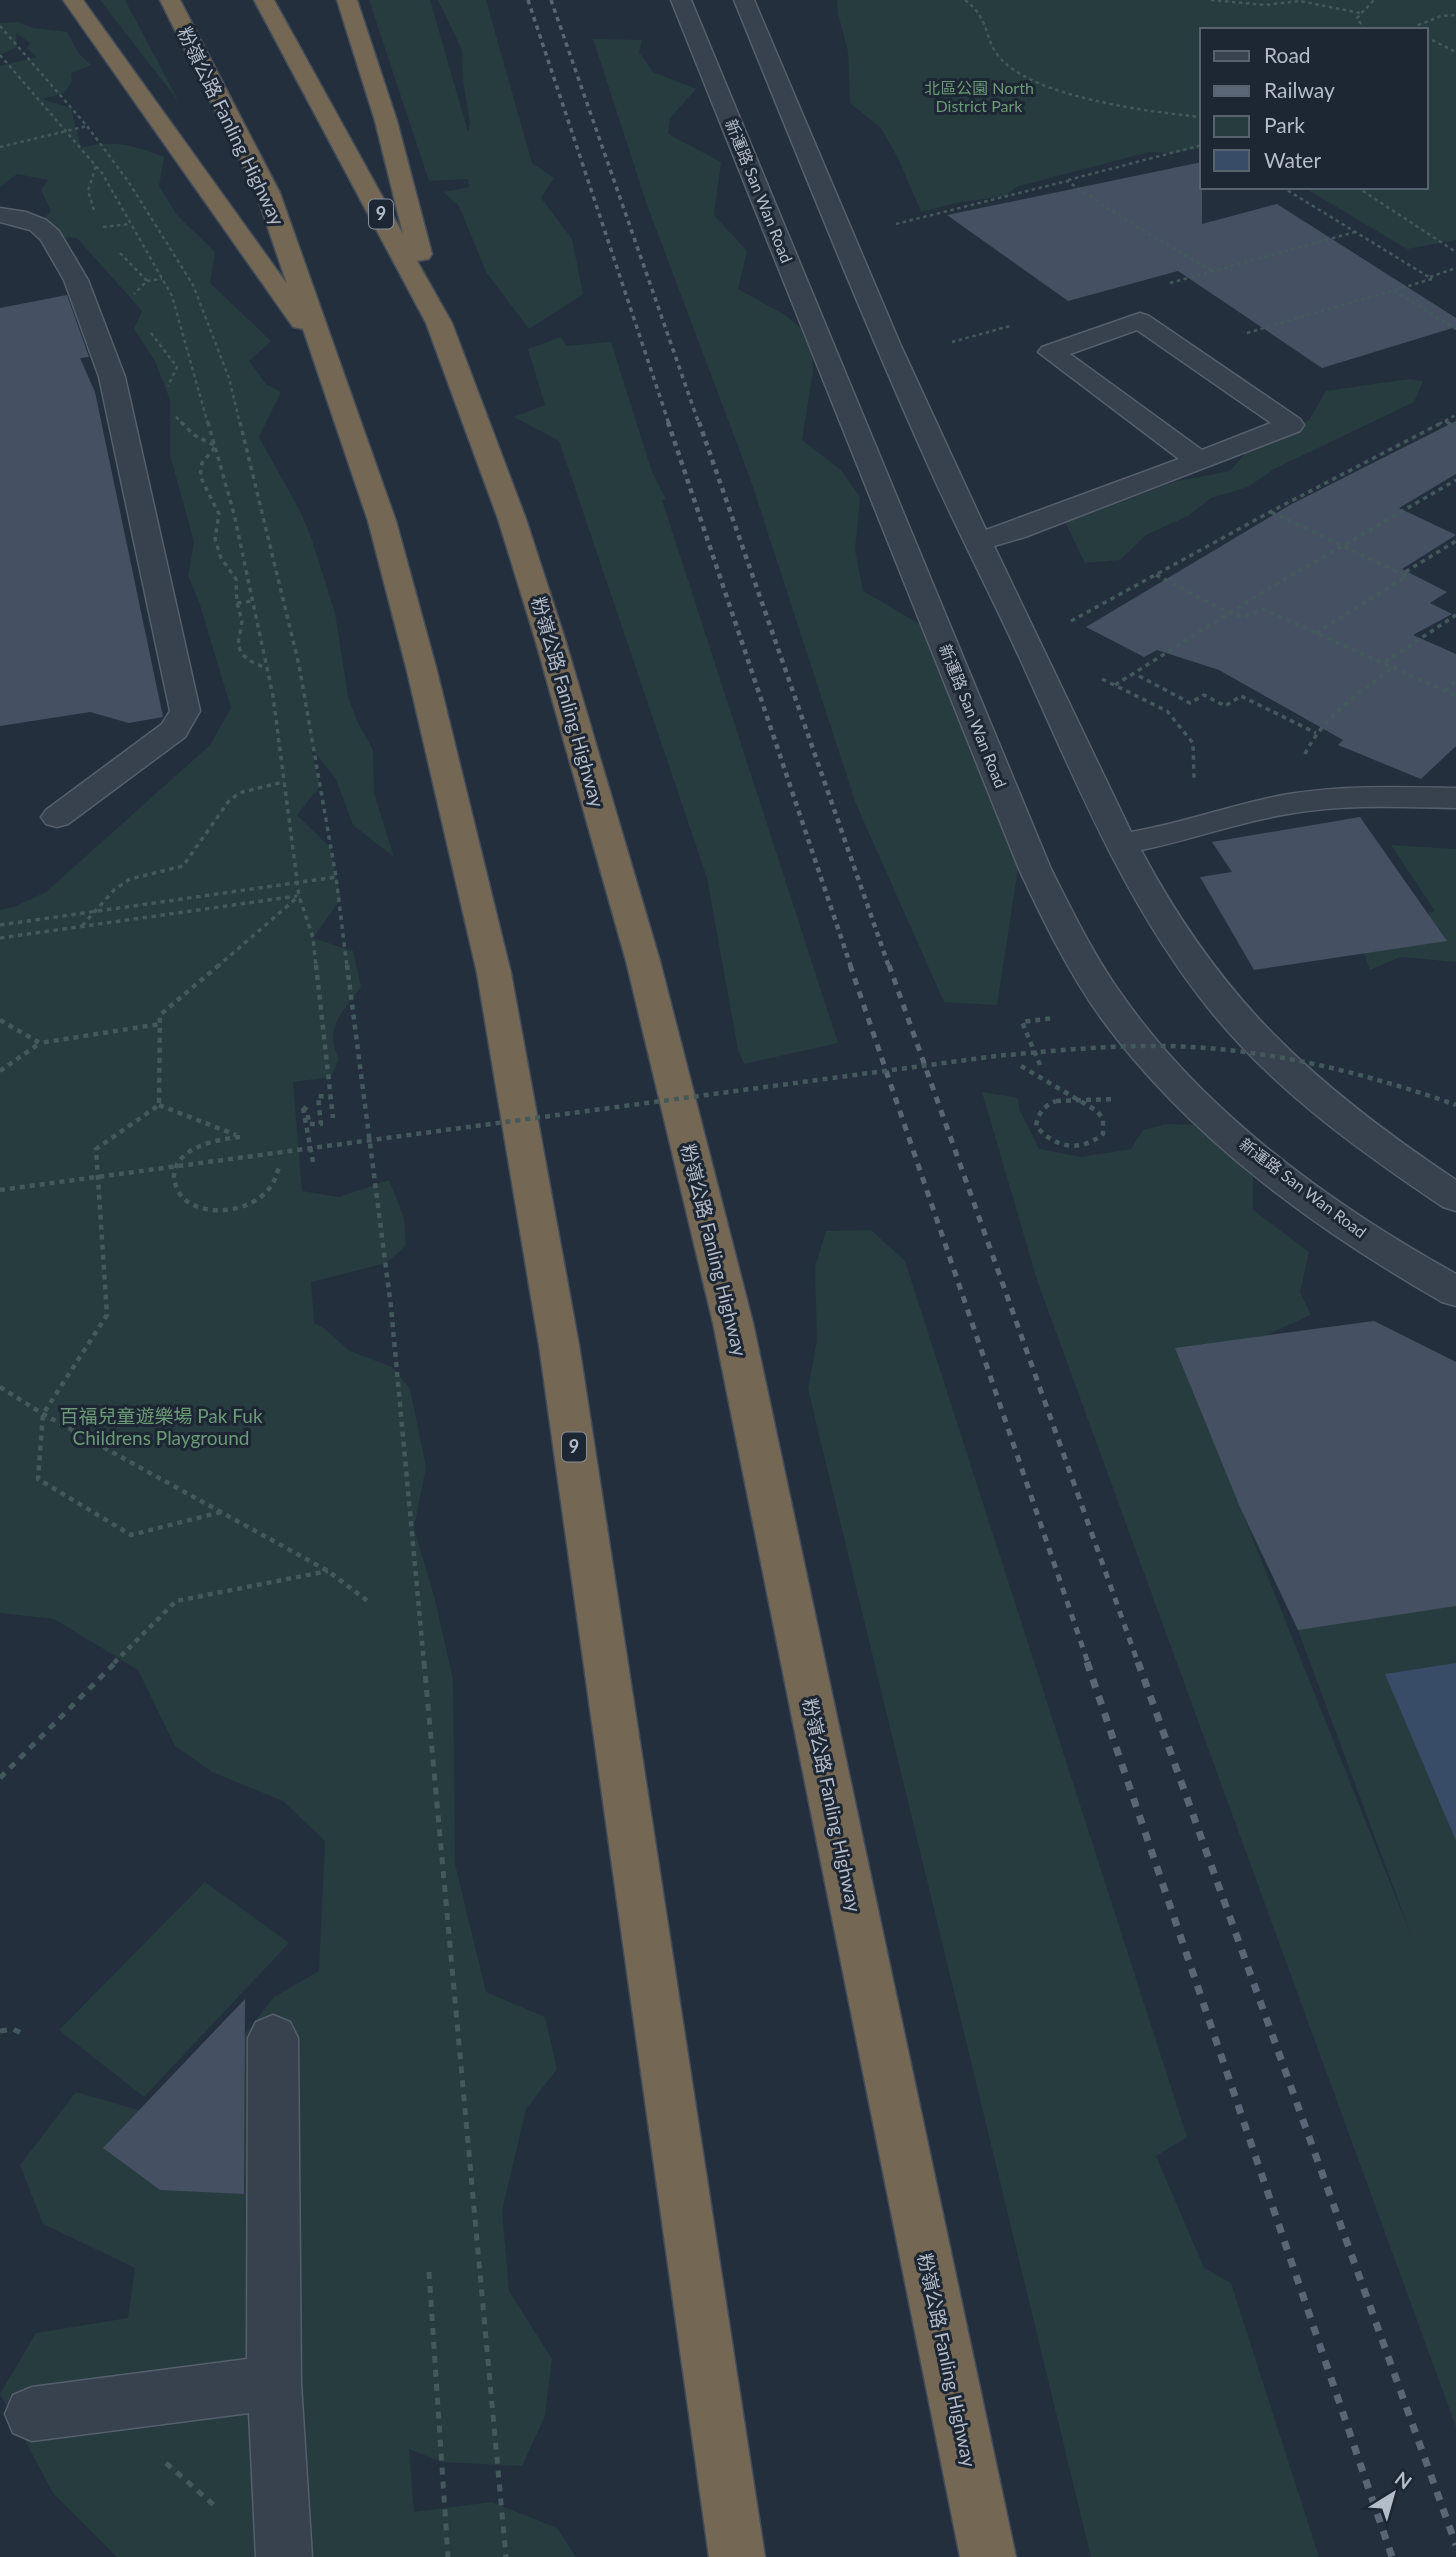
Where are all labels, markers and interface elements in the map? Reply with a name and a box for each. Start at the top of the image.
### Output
street label: 粉嶺公路 Fanling Highway [173,23,290,229]
legend [1200,28,1428,189]
text: Road [1264,42,1311,67]
text: Railway [1264,77,1335,102]
park label: 北區公園 North District Park [924,78,1034,115]
text: Park [1264,112,1305,137]
street label: 新運路 San Wan Road [722,116,797,266]
text: Water [1264,147,1321,172]
road number: 9 [369,200,393,229]
street label: 粉嶺公路 Fanling Highway [527,594,610,810]
street label: 新運路 San Wan Road [936,641,1011,791]
street label: 新運路 San Wan Road [1236,1134,1370,1241]
street label: 粉嶺公路 Fanling Highway [677,1141,752,1359]
park label: 百福兒童遊樂場 Pak Fuk Childrens Playground [59,1404,263,1449]
road number: 9 [562,1432,586,1462]
street label: 粉嶺公路 Fanling Highway [799,1696,866,1914]
street label: 粉嶺公路 Fanling Highway [914,2251,981,2469]
north arrow [1358,2459,1428,2529]
text: N [1391,2466,1416,2494]

